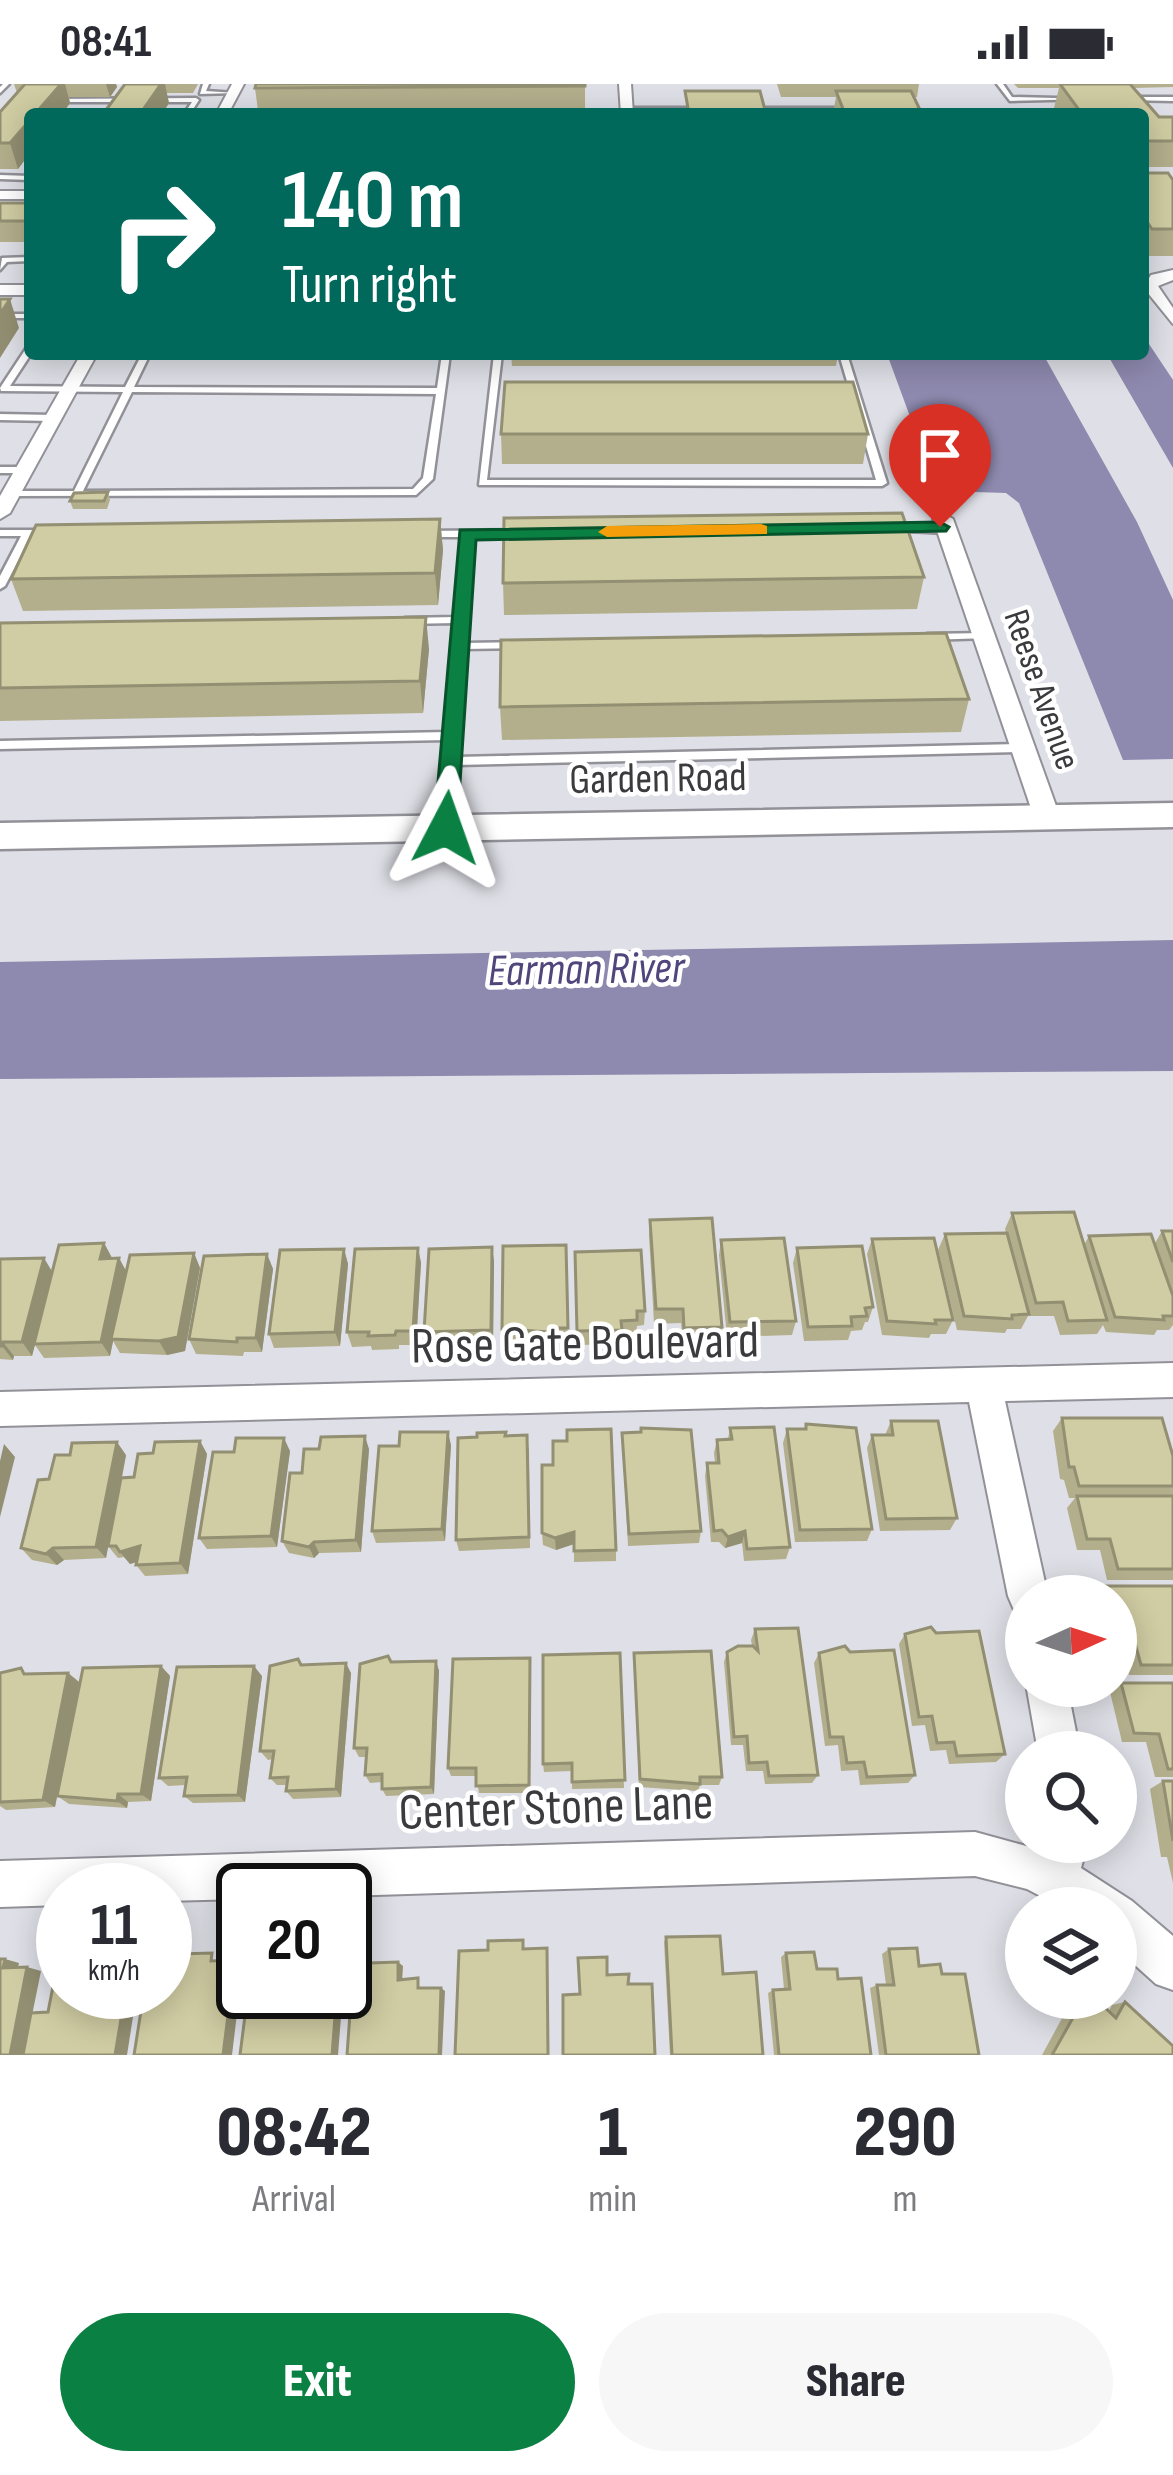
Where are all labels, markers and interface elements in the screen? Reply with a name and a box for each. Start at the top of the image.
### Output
text: 08:41 [60,15,151,70]
text: 140 m [282,151,463,252]
icon: right [84,156,240,312]
text: Turn right [282,253,457,318]
pin [889,404,991,527]
icon: arrive [907,422,973,488]
street label: Reese Avenue [994,604,1088,776]
street label: Garden Road [569,752,747,806]
position arrow [383,765,509,891]
water label: Earman River [487,941,686,999]
street label: Rose Gate Boulevard [410,1310,760,1378]
north arrow [1005,1575,1137,1707]
map controls [1005,1575,1137,2019]
button: search [1005,1731,1137,1863]
street label: Center Stone Lane [398,1772,714,1844]
speed limit sign: 20 [216,1863,372,2019]
button: layers [1005,1887,1137,2019]
text: 11 [90,1890,138,1962]
text: km/h [88,1953,140,1989]
text: 08:42 [217,2090,372,2177]
text: 1 [598,2090,627,2177]
text: 290 [854,2090,956,2177]
text: Arrival [252,2176,336,2223]
text: min [588,2176,637,2223]
text: m [893,2176,918,2223]
button: Exit [60,2313,575,2451]
button: Share [599,2313,1113,2451]

